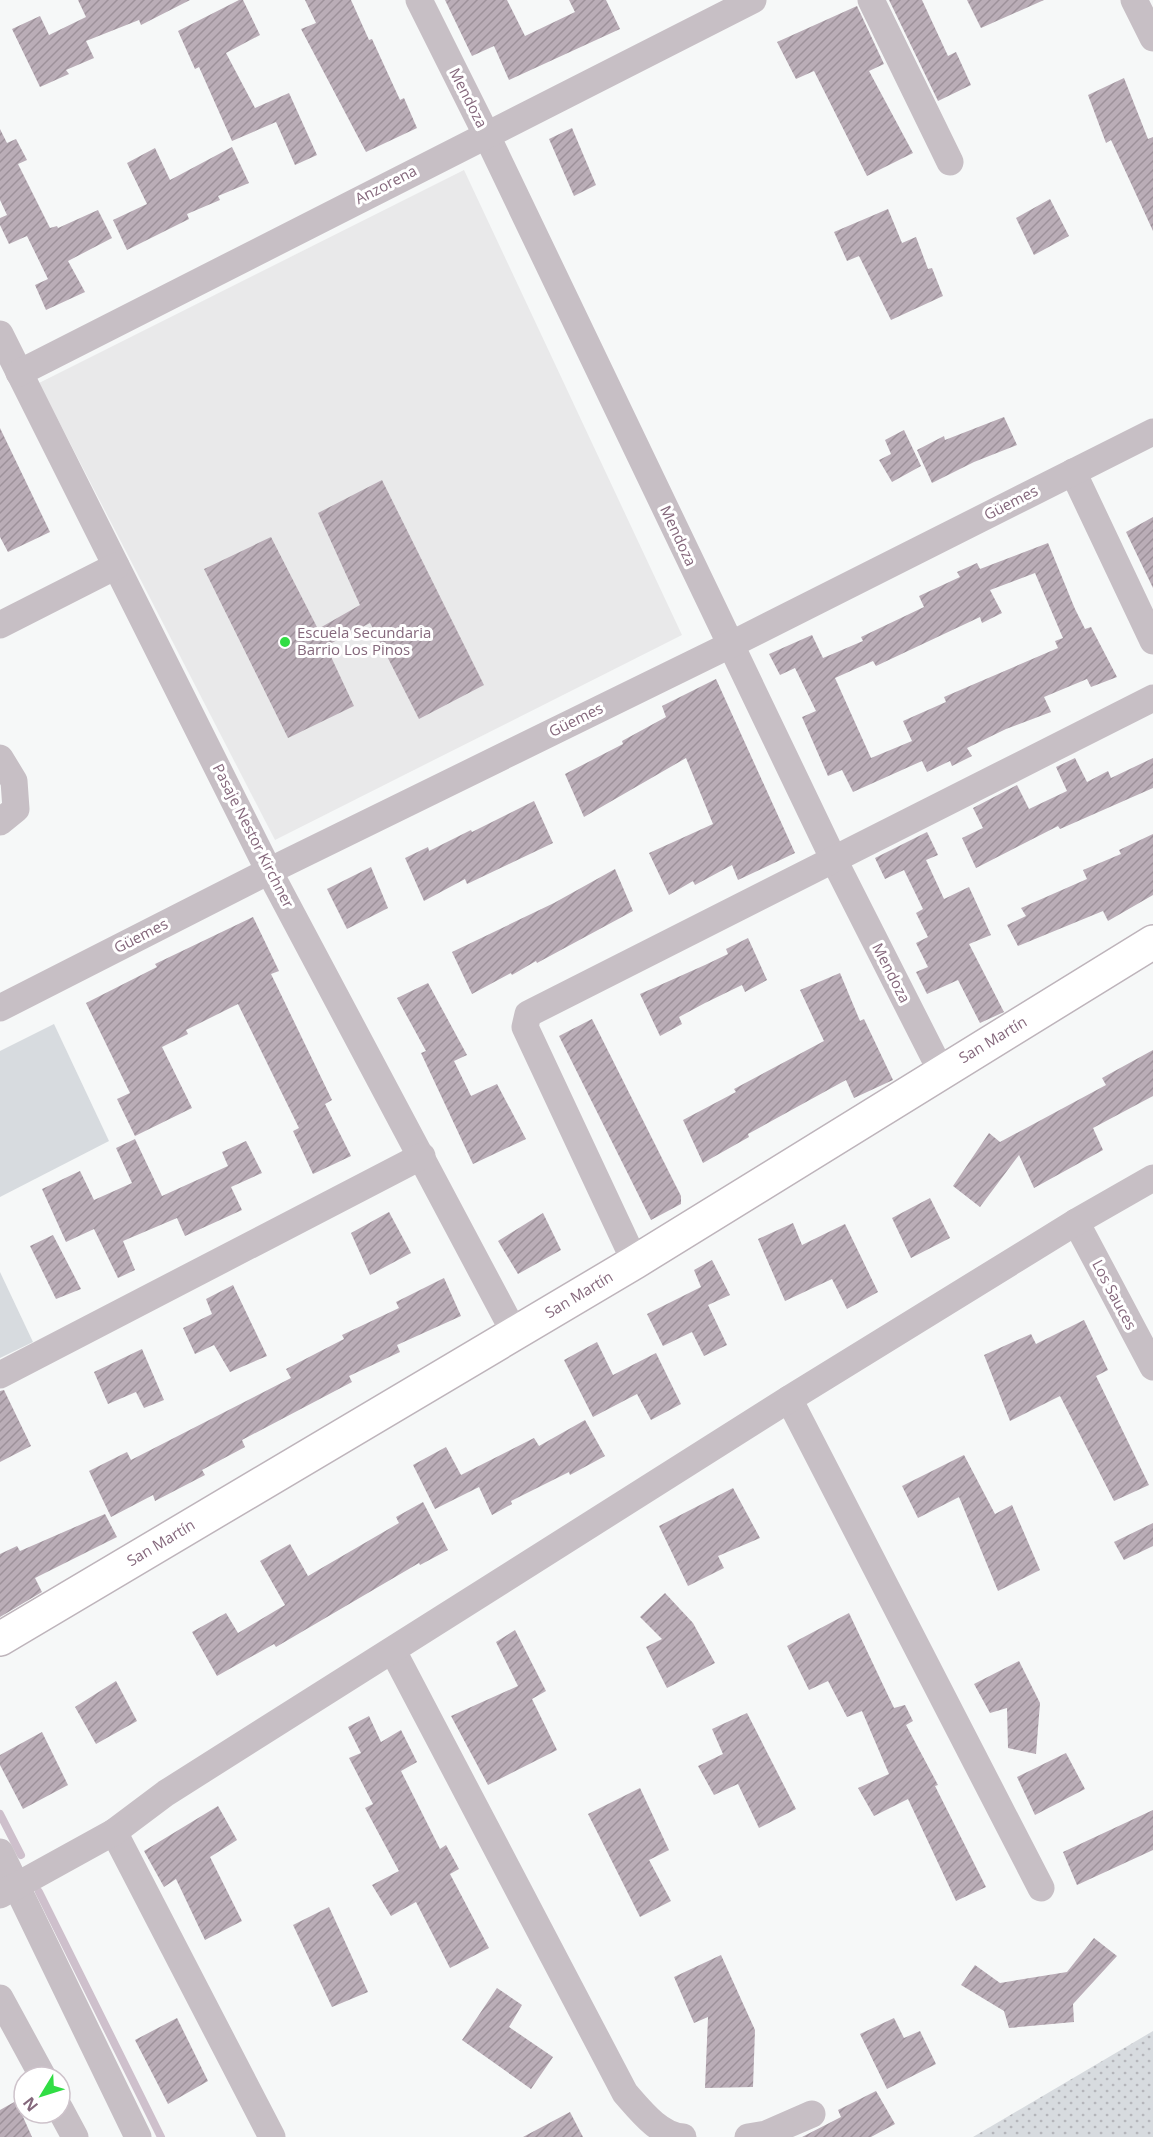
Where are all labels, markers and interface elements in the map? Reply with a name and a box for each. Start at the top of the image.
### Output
street label: Mendoza [445,64,492,131]
street label: Anzorena [351,160,420,208]
street label: Güemes [980,480,1041,524]
street label: Mendoza [656,502,702,569]
place label: Escuela Secundaria Barrio Los Pinos [297,622,431,659]
marker: Escuela Secundaria Barrio Los Pinos [278,635,292,649]
street label: Güemes [545,697,606,741]
street label: Pasaje Nestor Kirchner [209,760,299,911]
street label: Güemes [110,913,171,957]
street label: Mendoza [868,939,915,1006]
street label: San Martín [955,1011,1030,1067]
street label: Los Sauces [1088,1256,1142,1333]
street label: San Martín [541,1266,616,1322]
street label: San Martín [123,1514,198,1570]
north arrow [12,2065,72,2125]
text: N [18,2092,43,2116]

